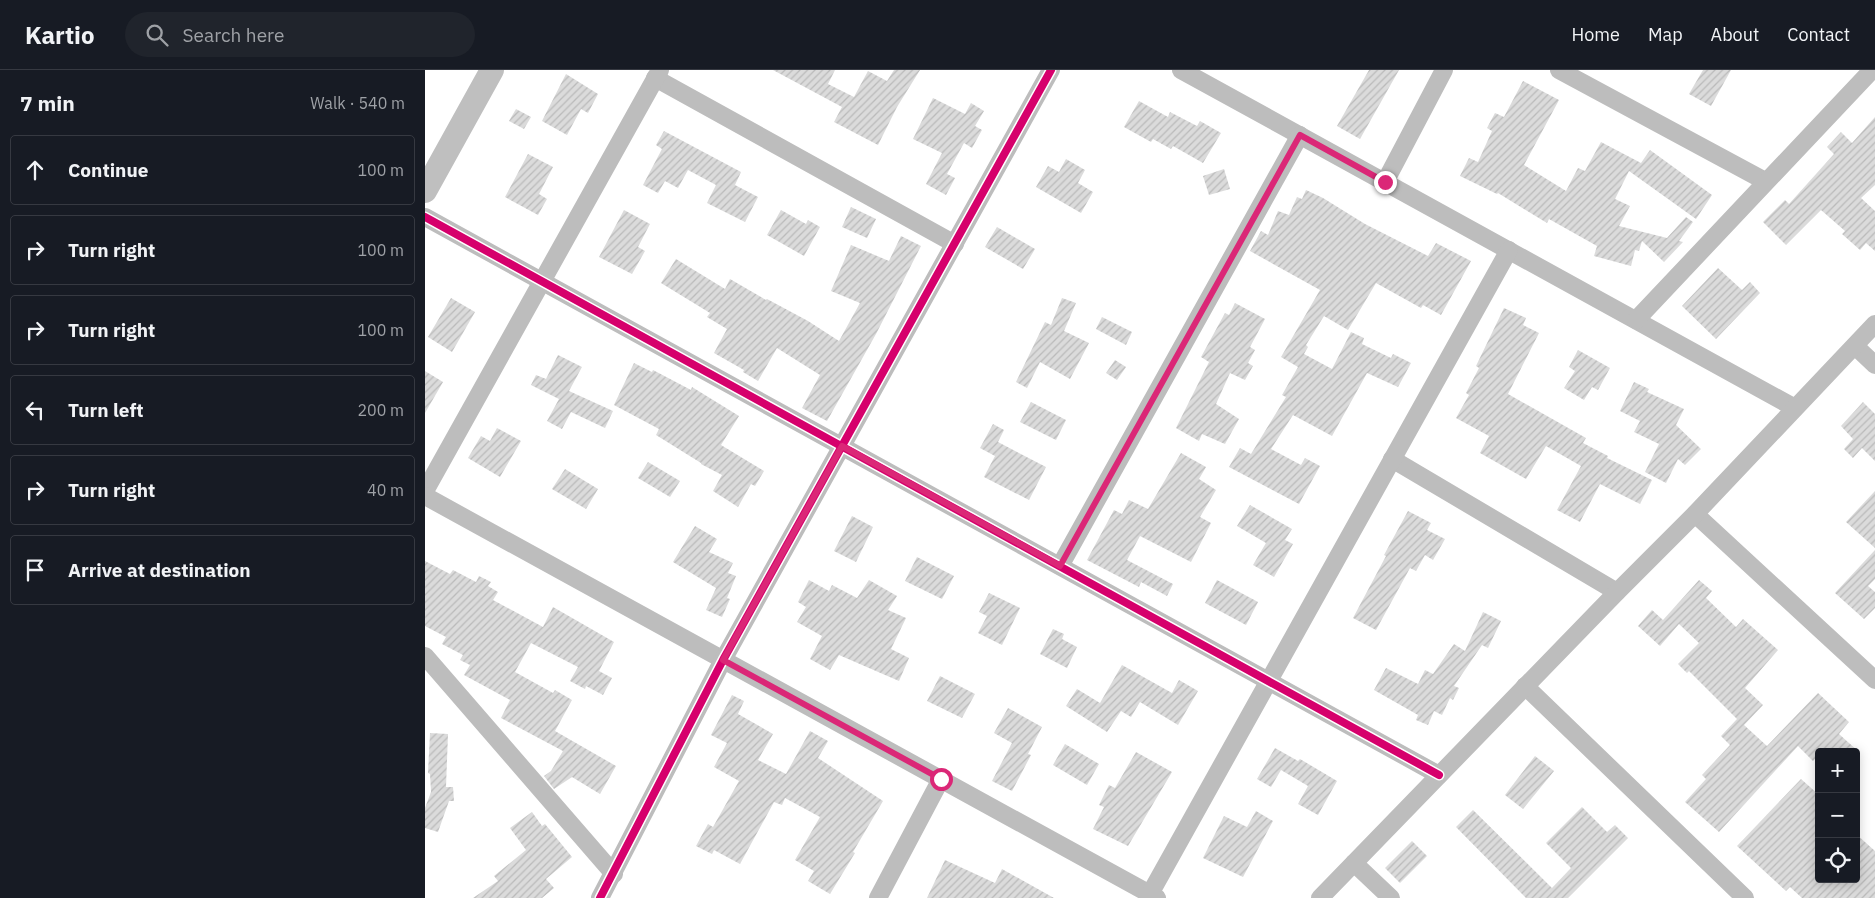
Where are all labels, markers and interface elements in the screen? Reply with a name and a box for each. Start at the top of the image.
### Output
search box [125,12,475,57]
text: Kartio [25,19,95,51]
icon: search [143,21,171,49]
text: Search here [183,23,284,47]
text: Home [1572,23,1620,46]
text: Map [1648,23,1683,46]
text: About [1711,23,1759,46]
text: Contact [1787,23,1850,46]
text: 7 min [20,89,75,117]
text: Walk · 540 m [310,93,405,113]
icon: ahead [21,156,49,184]
text: Continue [68,158,148,182]
text: 100 m [357,160,404,180]
route end [1374,171,1397,194]
icon: right [21,236,49,264]
text: Turn right [68,238,155,262]
text: 100 m [357,240,404,260]
icon: right [21,316,49,344]
text: Turn right [68,318,155,342]
text: 100 m [357,320,404,340]
icon: left [21,396,49,424]
text: Turn left [68,398,144,422]
text: 200 m [357,400,404,420]
icon: right [21,476,49,504]
text: Turn right [68,478,155,502]
text: 40 m [367,480,404,500]
icon: arrive [21,556,49,584]
text: Arrive at destination [68,558,251,582]
map controls [1815,748,1860,883]
button: + [1815,748,1860,793]
route start [930,768,953,791]
button: − [1815,793,1860,838]
button: locate [1815,838,1860,883]

